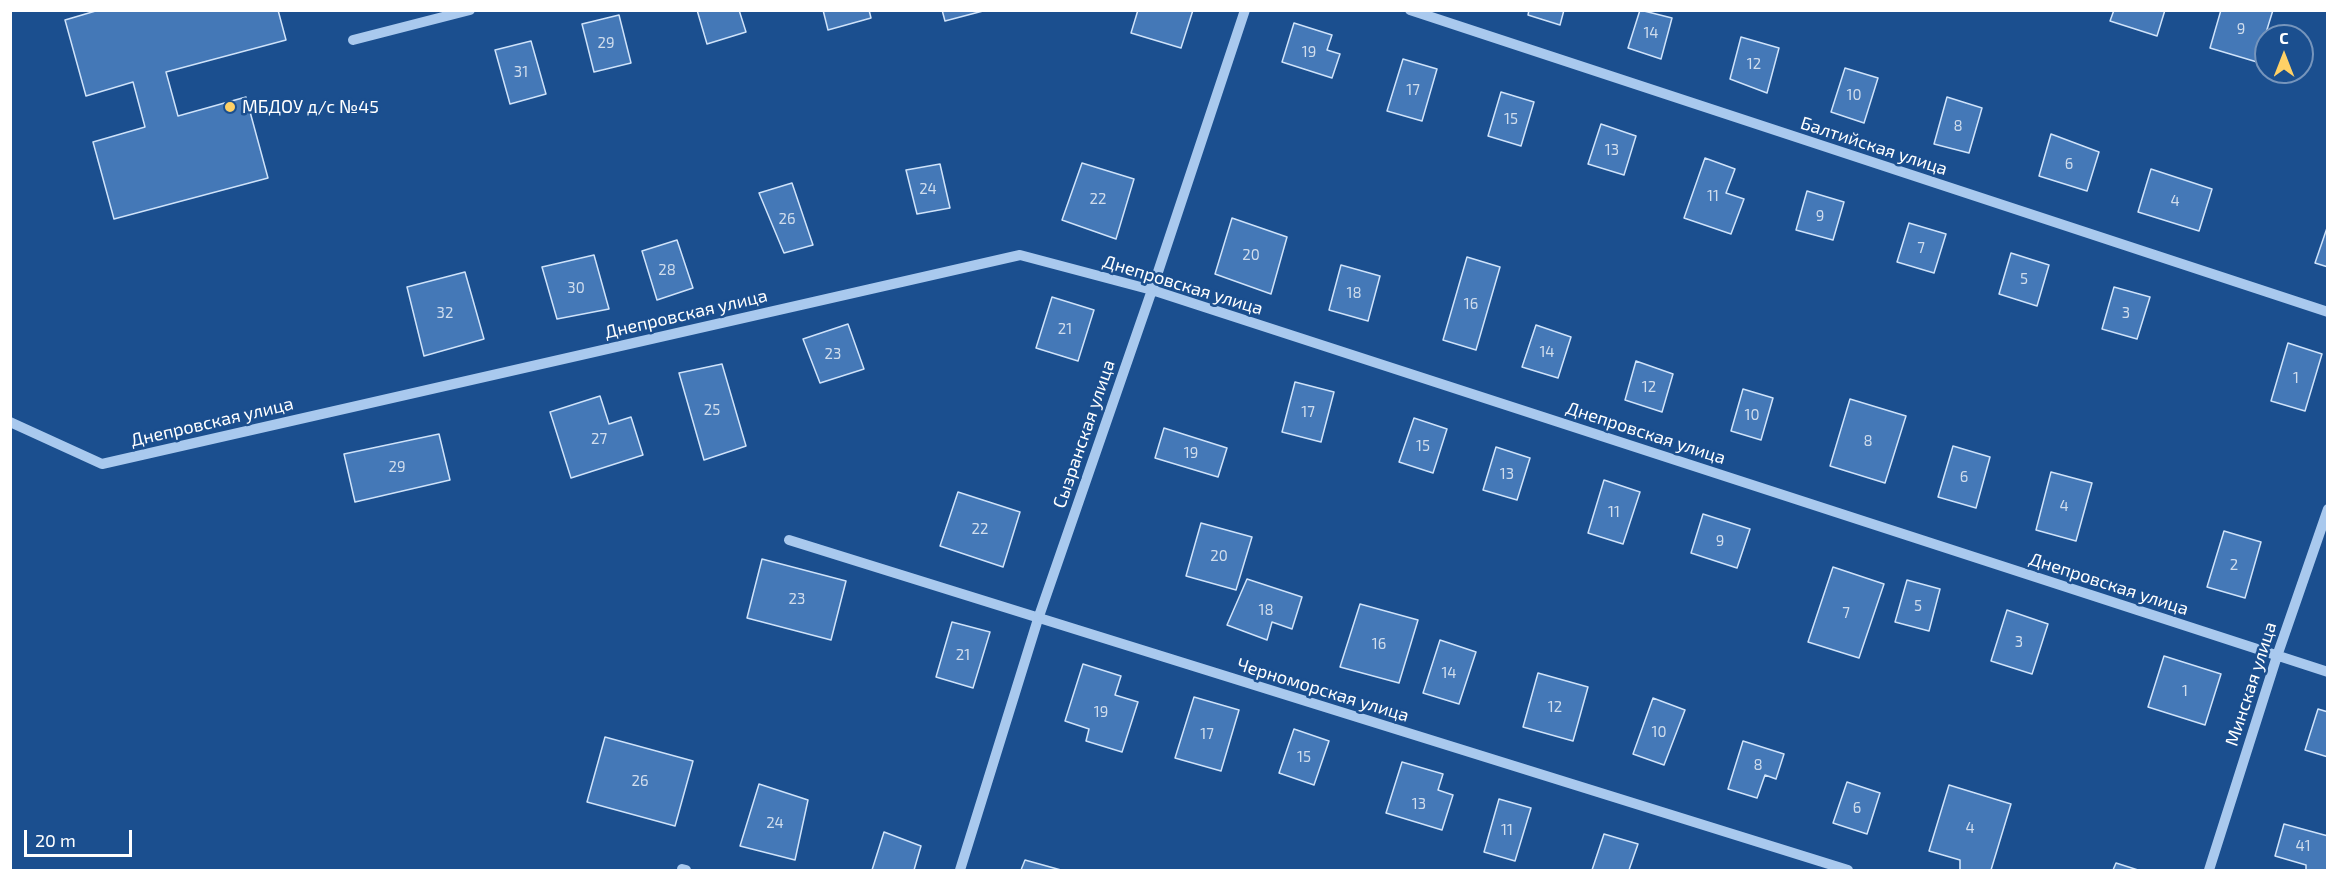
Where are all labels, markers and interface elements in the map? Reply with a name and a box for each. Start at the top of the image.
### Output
house number: 9 [2237,20,2245,38]
house number: 14 [1643,24,1659,42]
north arrow [2254,24,2314,84]
text: С [2279,28,2289,47]
house number: 29 [597,34,615,52]
house number: 19 [1302,43,1316,61]
house number: 12 [1747,55,1761,73]
house number: 31 [514,63,528,81]
house number: 17 [1406,81,1420,99]
house number: 10 [1846,86,1862,104]
place label: МБДОУ д/с №45 [242,96,379,118]
marker: МБДОУ д/с №45 [223,100,237,114]
house number: 15 [1504,110,1518,128]
street label: Балтийская улица [1798,112,1950,180]
house number: 8 [1953,117,1963,135]
house number: 13 [1605,141,1619,159]
house number: 6 [2065,155,2073,173]
house number: 24 [919,180,937,198]
house number: 11 [1707,187,1719,205]
house number: 22 [1090,190,1106,208]
house number: 4 [2170,192,2180,210]
house number: 9 [1816,207,1824,225]
house number: 26 [778,210,796,228]
house number: 7 [1917,239,1925,257]
house number: 20 [1242,246,1260,264]
street label: Днепровская улица [1100,250,1266,320]
house number: 28 [658,261,676,279]
house number: 5 [2020,270,2028,288]
house number: 30 [567,279,585,297]
house number: 18 [1346,284,1362,302]
street label: Днепровская улица [603,285,769,343]
house number: 16 [1464,295,1478,313]
house number: 32 [437,304,453,322]
house number: 3 [2122,304,2130,322]
house number: 21 [1058,320,1072,338]
house number: 14 [1539,343,1555,361]
house number: 23 [825,345,841,363]
street label: Сызранская улица [1048,357,1120,511]
house number: 1 [2293,369,2299,387]
house number: 12 [1642,378,1656,396]
street label: Днепровская улица [129,393,295,451]
street label: Днепровская улица [1564,397,1728,469]
house number: 25 [704,401,720,419]
house number: 17 [1301,403,1315,421]
house number: 10 [1744,406,1760,424]
house number: 27 [591,430,607,448]
house number: 8 [1863,432,1873,450]
house number: 15 [1416,437,1430,455]
house number: 19 [1184,444,1198,462]
house number: 29 [388,458,406,476]
house number: 13 [1500,465,1514,483]
house number: 6 [1960,468,1968,486]
house number: 4 [2059,497,2069,515]
house number: 11 [1608,503,1620,521]
house number: 22 [972,520,988,538]
house number: 9 [1716,532,1724,550]
house number: 20 [1210,547,1228,565]
street label: Днепровская улица [2027,548,2191,620]
house number: 2 [2230,556,2238,574]
house number: 23 [789,590,805,608]
house number: 5 [1914,597,1922,615]
house number: 18 [1258,601,1274,619]
house number: 7 [1842,604,1850,622]
street label: Минская улица [2221,619,2281,749]
house number: 3 [2015,633,2023,651]
house number: 16 [1372,635,1386,653]
house number: 21 [956,646,970,664]
street label: Черноморская улица [1234,654,1412,726]
house number: 14 [1441,664,1457,682]
house number: 1 [2182,682,2188,700]
house number: 12 [1548,698,1562,716]
house number: 19 [1094,703,1108,721]
house number: 10 [1651,723,1667,741]
house number: 17 [1200,725,1214,743]
house number: 15 [1297,748,1311,766]
house number: 8 [1753,756,1763,774]
house number: 26 [631,772,649,790]
house number: 13 [1412,795,1426,813]
house number: 6 [1853,799,1861,817]
house number: 24 [766,814,784,832]
scale bar [27,818,135,856]
house number: 4 [1965,819,1975,837]
house number: 11 [1501,821,1513,839]
text: 20 m [35,829,76,851]
house number: 41 [2295,837,2311,855]

